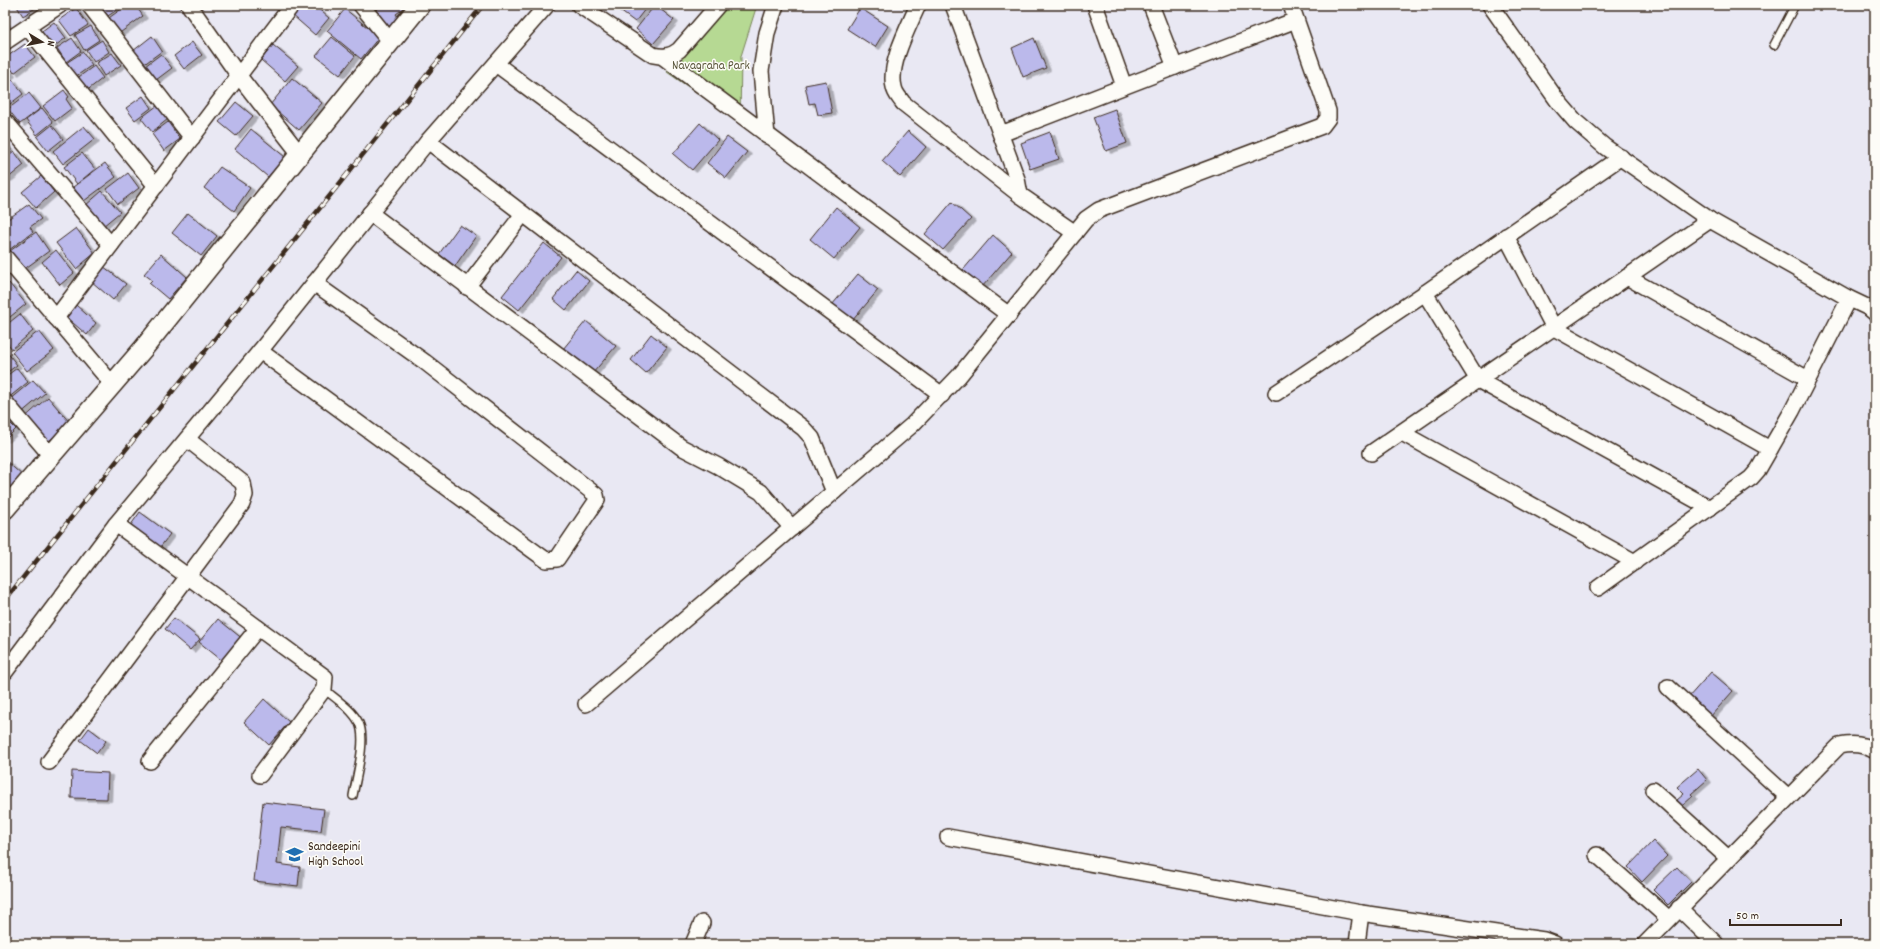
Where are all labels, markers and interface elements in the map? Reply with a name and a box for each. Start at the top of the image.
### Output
north arrow [22,22,62,62]
text: N [41,39,58,48]
park label: Navagraha Park [672,57,750,76]
place label: Sandeepini High School [308,838,363,872]
school or university icon: Sandeepini High School [285,844,305,864]
scale bar [1730,901,1841,927]
text: 50 m [1736,908,1759,925]

